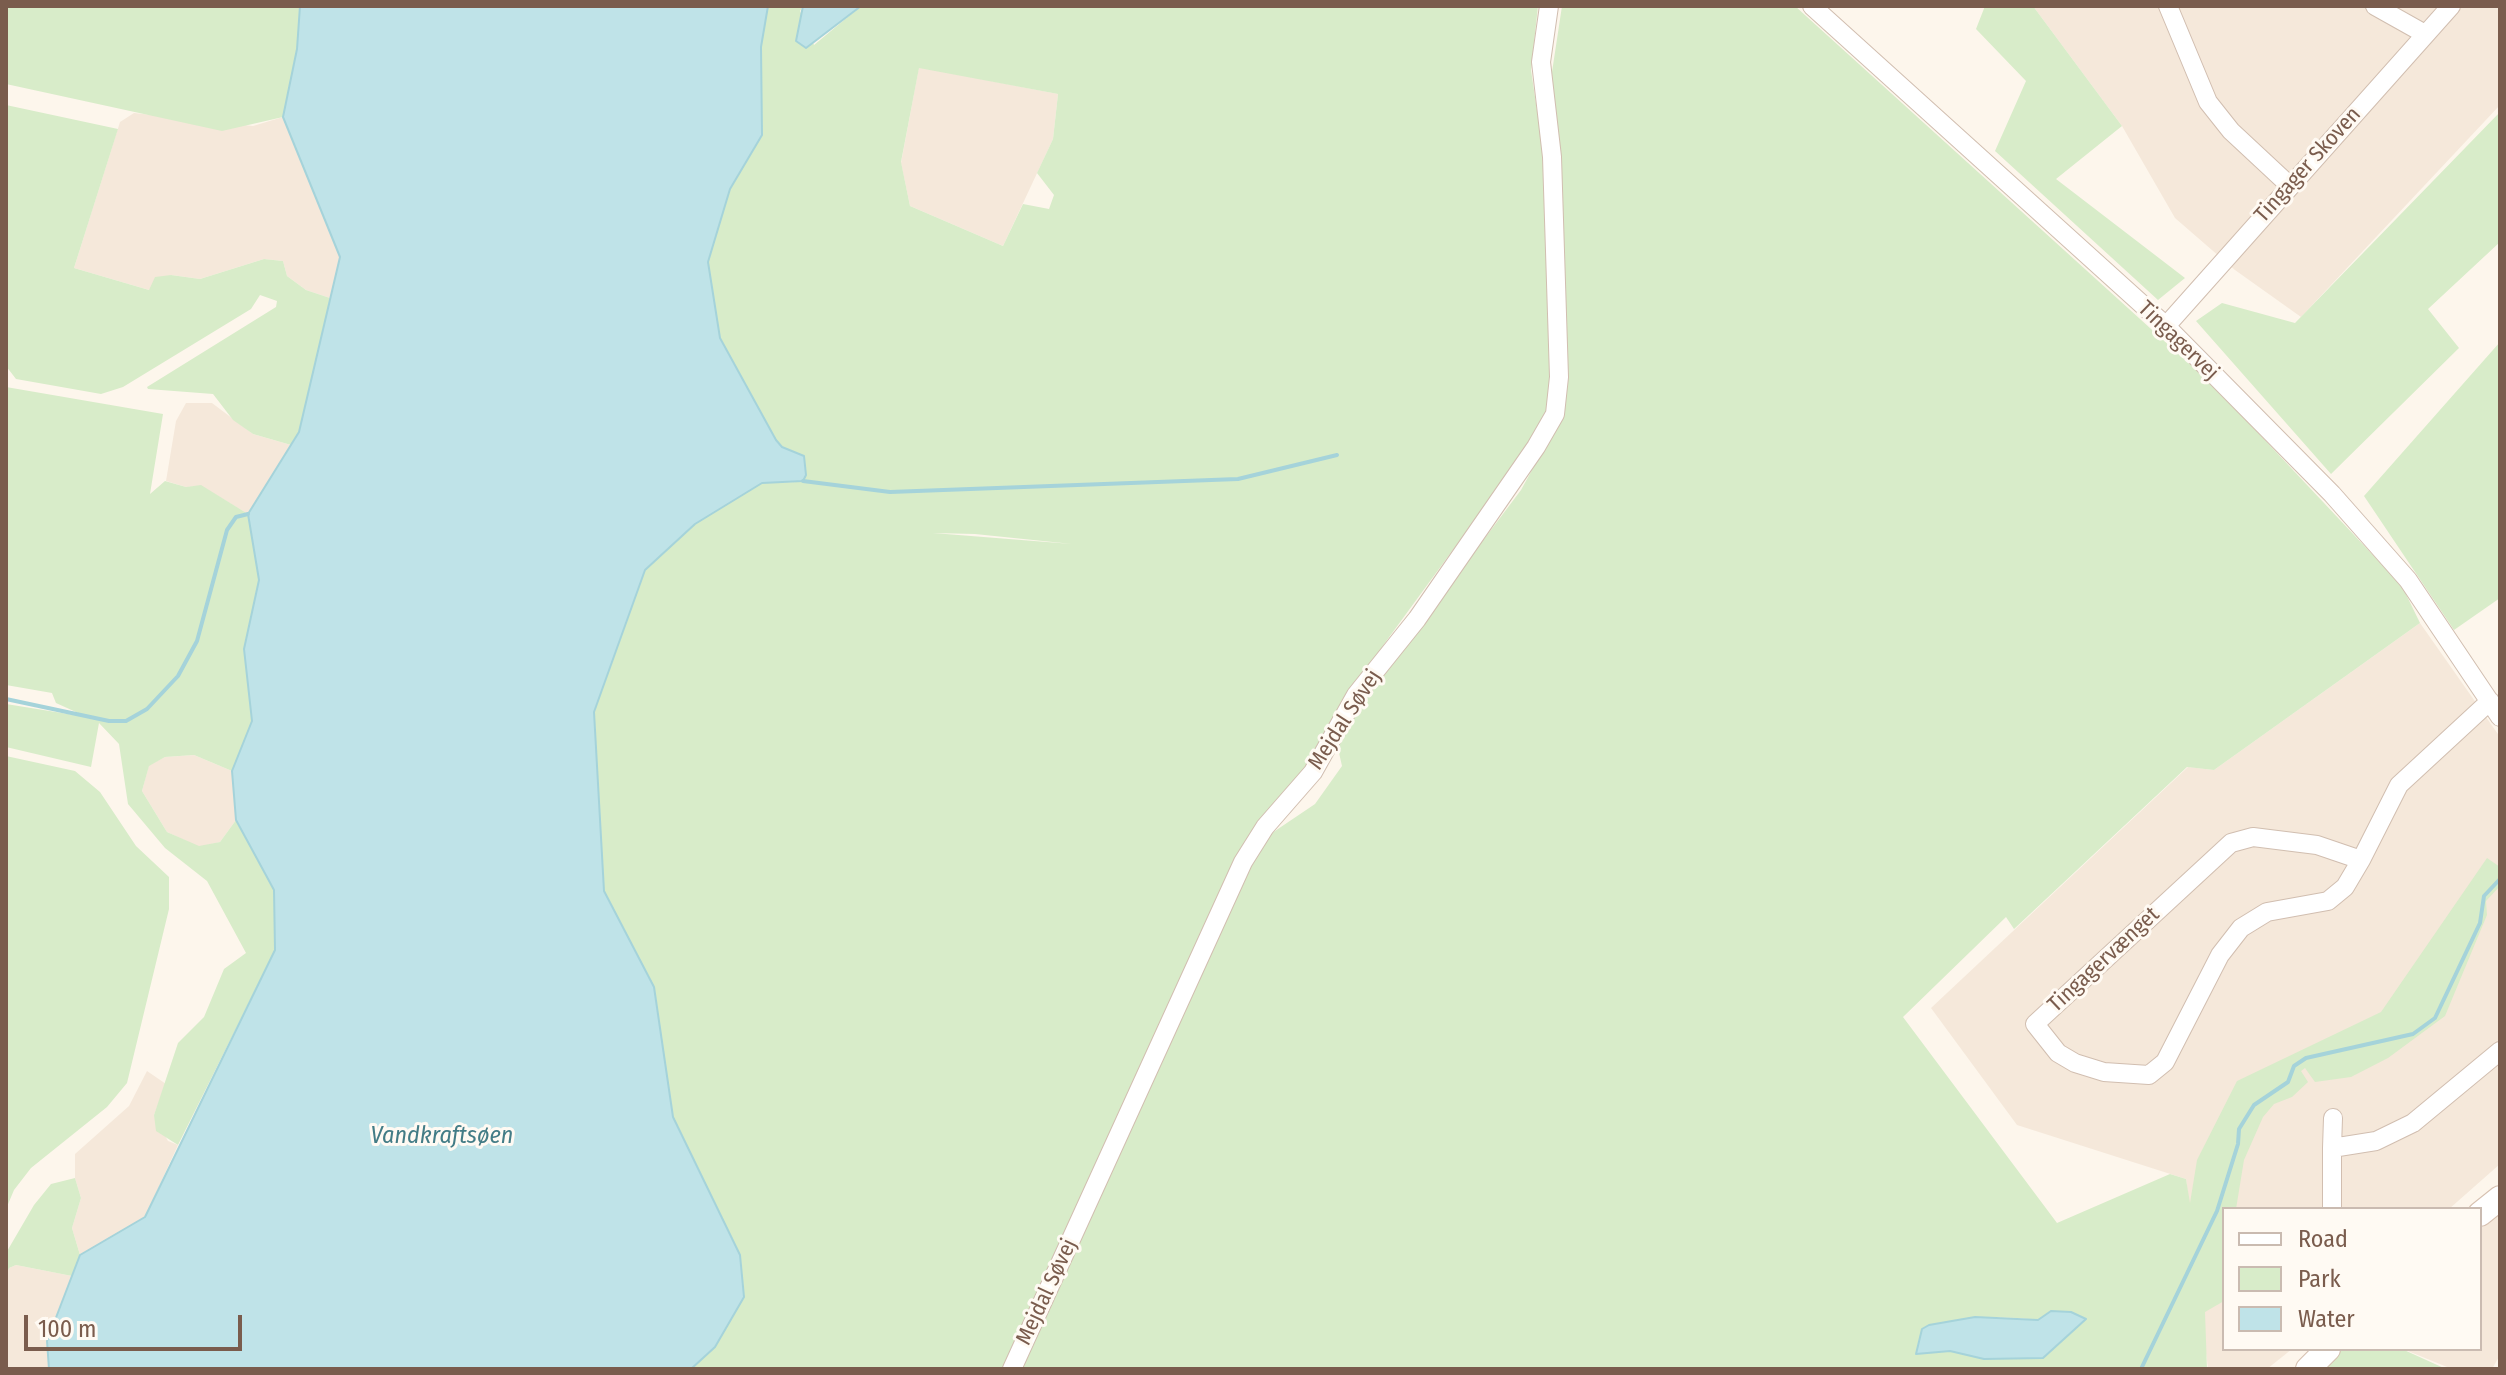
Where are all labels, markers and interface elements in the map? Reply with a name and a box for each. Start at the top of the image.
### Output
street label: Tingager Skoven [2249,102,2367,228]
street label: Tingagervej [2132,296,2224,386]
street label: Mejdal Søvej [1303,665,1387,775]
street label: Tingagervænget [2043,902,2165,1018]
water label: Vandkraftsøen [371,1122,513,1150]
legend [2222,1207,2482,1351]
text: Road [2298,1225,2348,1253]
street label: Mejdal Søvej [1011,1235,1083,1349]
text: Park [2298,1265,2341,1293]
scale bar [28,1299,246,1349]
text: Water [2298,1305,2355,1333]
text: 100 m [38,1315,96,1343]

